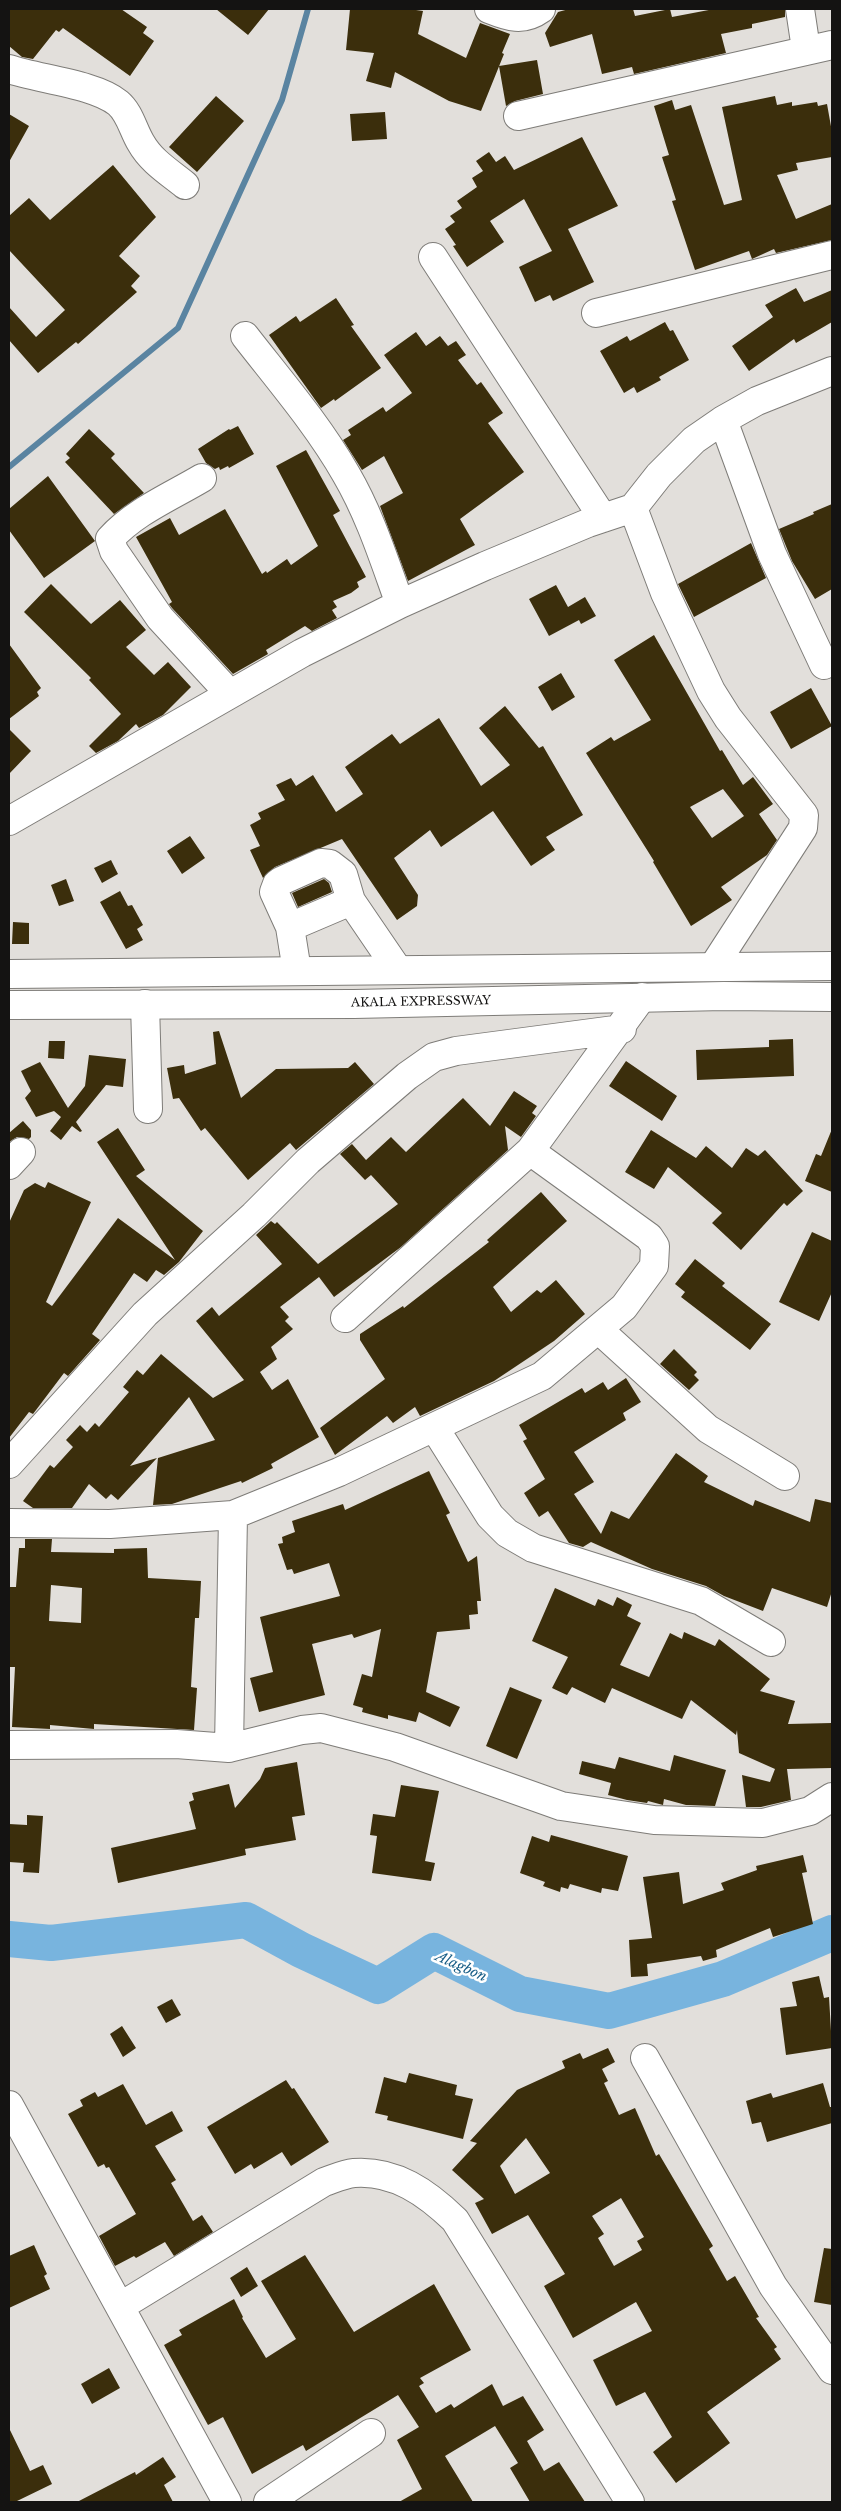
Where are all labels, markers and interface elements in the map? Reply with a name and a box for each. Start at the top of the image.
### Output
street label: AKALA EXPRESSWAY [351,994,491,1010]
water label: Alagbon [433,1948,489,1986]

